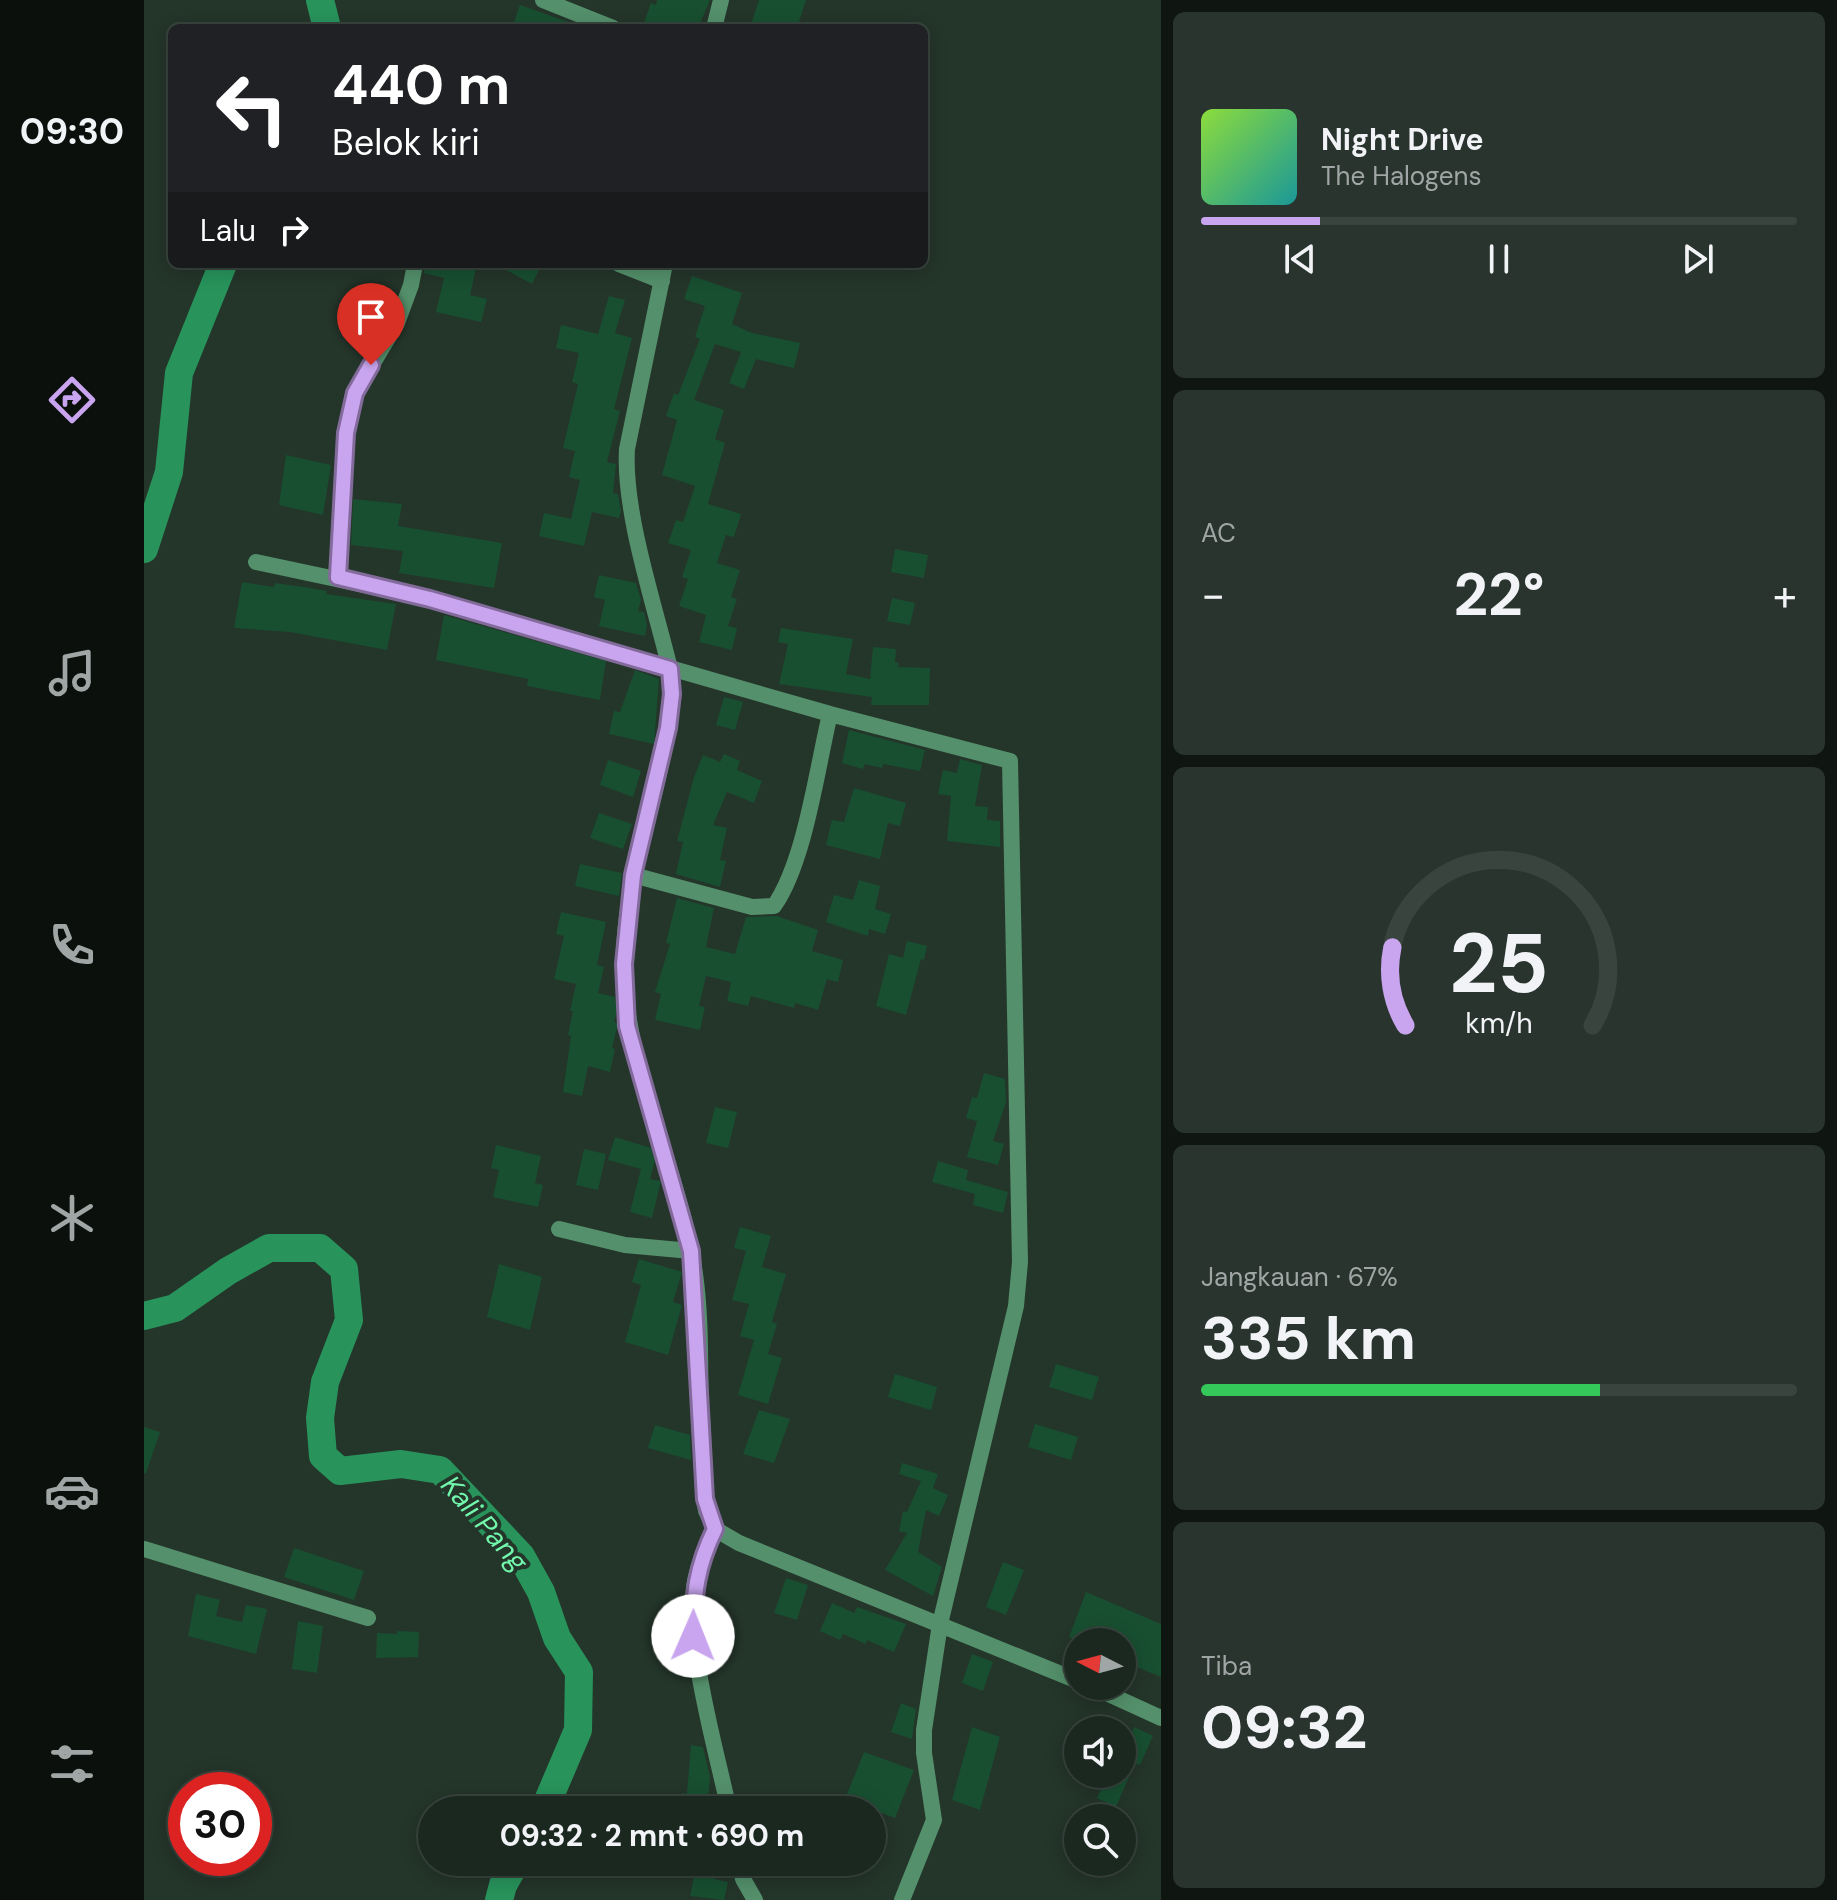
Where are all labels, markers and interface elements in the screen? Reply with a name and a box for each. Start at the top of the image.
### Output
text: 440 m [332,48,510,121]
icon: left [200,56,304,160]
text: 09:30 [20,108,124,155]
text: Belok kiri [332,119,480,166]
text: Night Drive [1321,120,1484,159]
text: The Halogens [1321,159,1481,193]
icon: right [272,208,316,252]
text: Lalu [200,211,256,250]
icon: previous [1278,237,1322,281]
icon: pause [1477,237,1521,281]
icon: next [1676,237,1720,281]
pin [337,283,405,365]
icon: arrive [349,295,393,339]
icon: directions [44,372,100,428]
text: AC [1201,516,1236,550]
text: 22° [1453,555,1545,634]
text: − [1201,566,1225,624]
text: + [1773,566,1797,624]
icon: music [44,645,100,701]
text: 25 [1449,909,1549,1018]
icon: phone [44,917,100,973]
text: km/h [1465,1005,1533,1042]
icon: climate [44,1190,100,1246]
text: Jangkauan · 67% [1201,1260,1398,1294]
text: 335 km [1201,1299,1416,1378]
icon: car [44,1463,100,1519]
water label: Kali Pang [433,1468,537,1579]
position arrow [651,1594,735,1678]
north arrow [1064,1628,1136,1700]
map controls [1064,1628,1136,1876]
text: Tiba [1201,1649,1252,1683]
text: 09:32 [1201,1688,1367,1767]
button: sound [1064,1716,1136,1788]
icon: filters [44,1736,100,1792]
speed limit sign: 30 [168,1772,272,1876]
button: search [1064,1804,1136,1876]
text: 09:32 · 2 mnt · 690 m [500,1816,804,1855]

